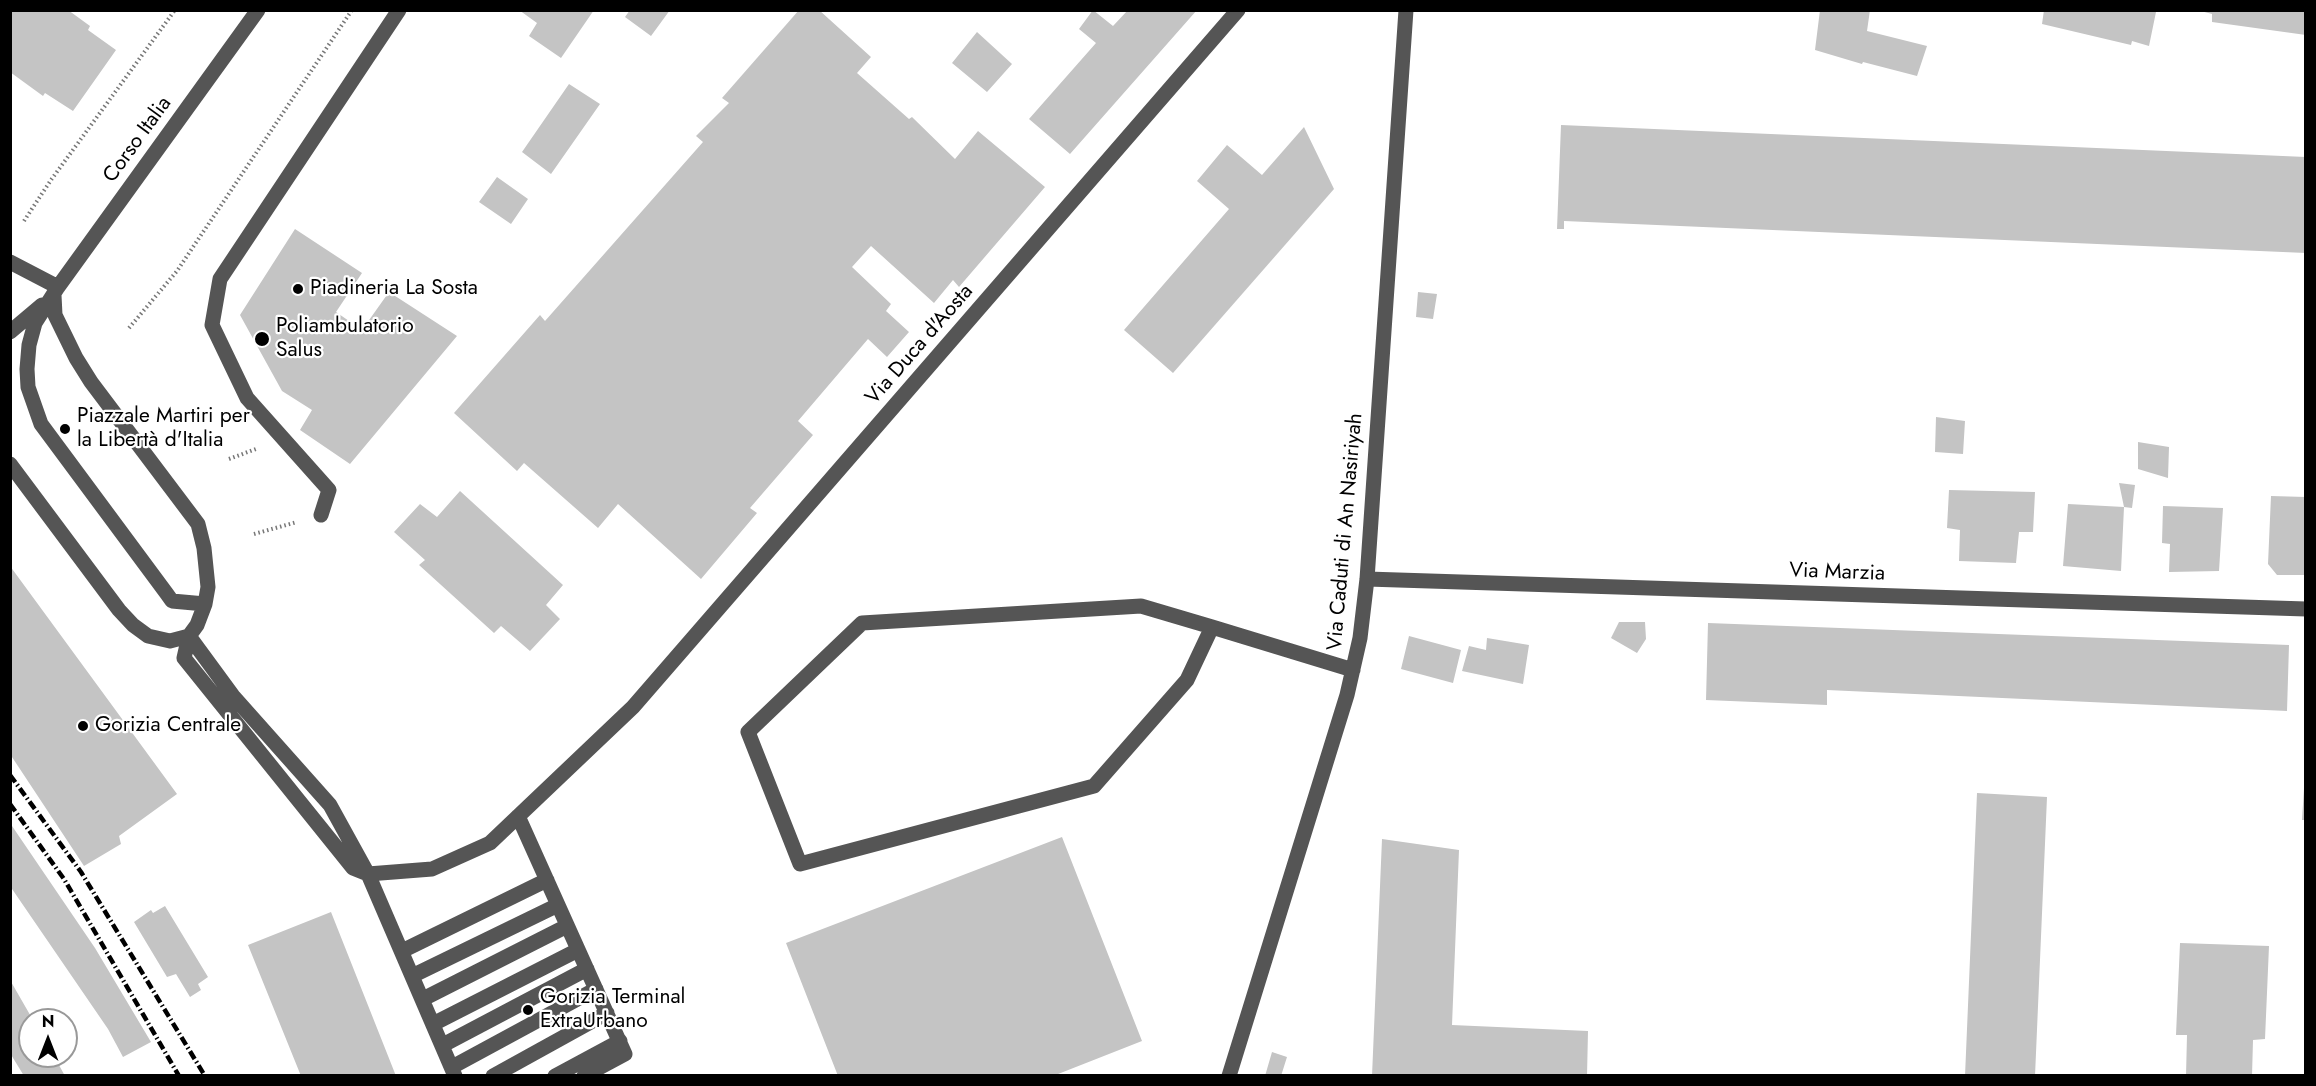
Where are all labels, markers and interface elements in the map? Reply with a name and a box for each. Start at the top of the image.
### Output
street label: Corso Italia [98,92,178,188]
place label: Piadineria La Sosta [310,276,478,302]
street label: Via Duca d'Aosta [861,280,979,410]
marker: Piadineria La Sosta [291,282,305,296]
place label: Poliambulatorio Salus [276,314,414,364]
marker: Poliambulatorio Salus [253,330,271,348]
place label: Piazzale Martiri per la Libertà d'Italia [77,404,250,454]
street label: Via Caduti di An Nasiriyah [1323,412,1369,652]
marker: Piazzale Martiri per la Libertà d'Italia [58,422,72,436]
street label: Via Marzia [1789,559,1885,587]
place label: Gorizia Centrale [95,713,241,739]
marker: Gorizia Centrale [76,719,90,733]
place label: Gorizia Terminal ExtraUrbano [540,985,685,1035]
marker: Gorizia Terminal ExtraUrbano [521,1003,535,1017]
north arrow [18,1008,78,1068]
text: N [42,1010,54,1033]

